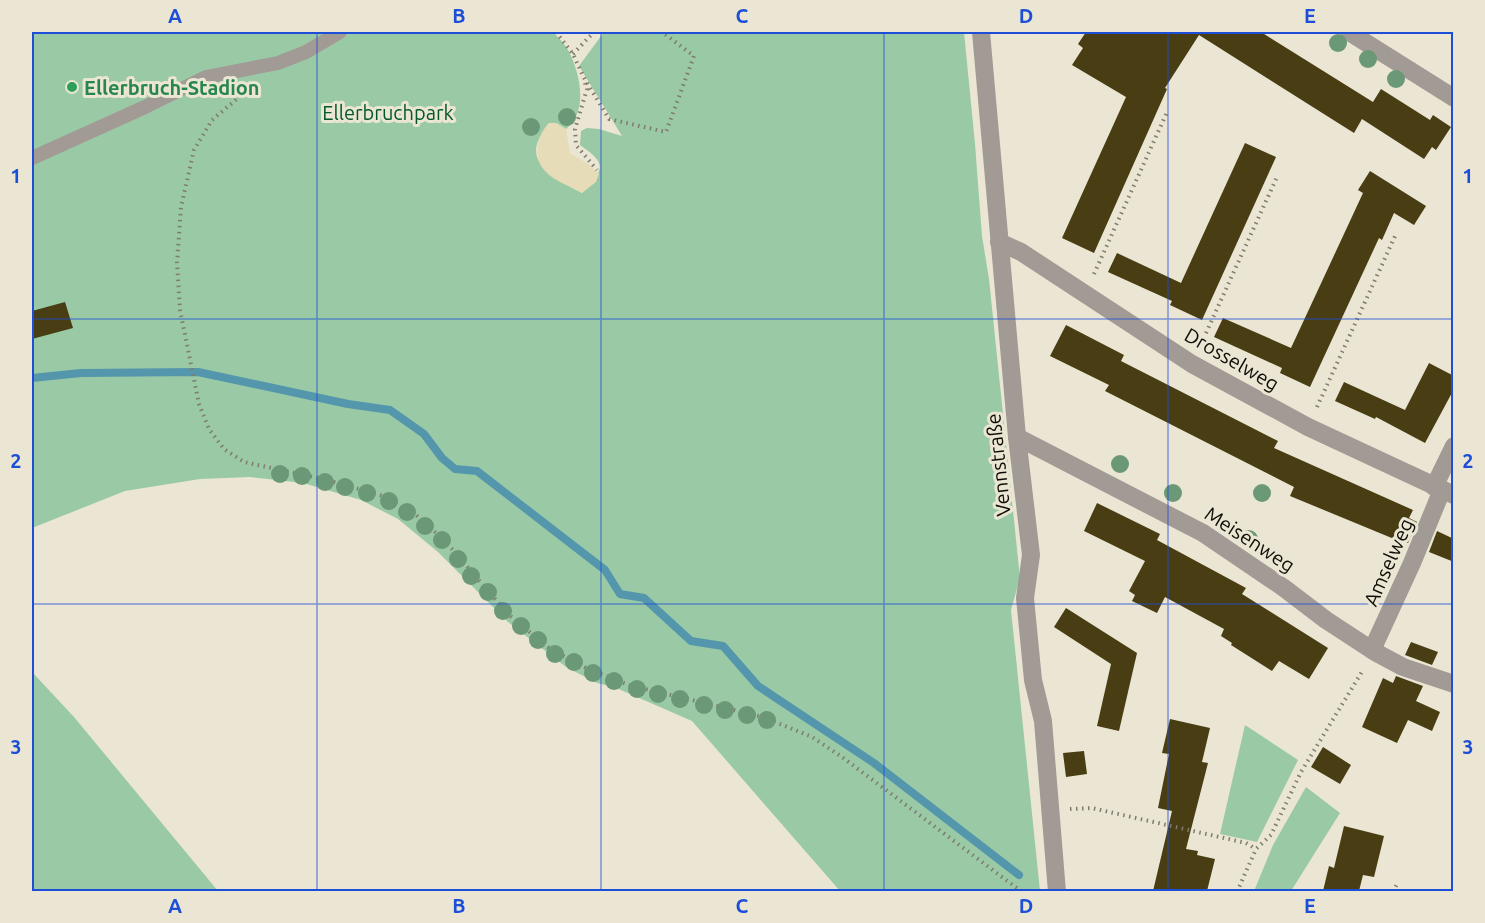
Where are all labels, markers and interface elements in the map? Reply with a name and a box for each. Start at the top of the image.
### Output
text: A [168,4,182,27]
text: B [452,4,466,27]
text: C [736,4,749,27]
text: D [1019,4,1033,27]
text: E [1304,4,1316,27]
place label: Ellerbruch-Stadion [84,76,260,99]
marker: Ellerbruch-Stadion [65,80,79,94]
park label: Ellerbruchpark [322,101,454,124]
text: 1 [10,164,22,187]
text: 1 [1462,164,1474,187]
street label: Drosselweg [1181,323,1283,395]
street label: Vennstraße [981,412,1015,518]
text: 2 [10,449,22,472]
text: 2 [1462,449,1474,472]
street label: Meisenweg [1201,501,1299,577]
street label: Amselweg [1359,515,1417,609]
text: 3 [10,735,22,758]
text: 3 [1462,735,1474,758]
text: A [168,894,182,917]
text: B [452,894,466,917]
text: C [736,894,749,917]
text: D [1019,894,1033,917]
text: E [1304,894,1316,917]

